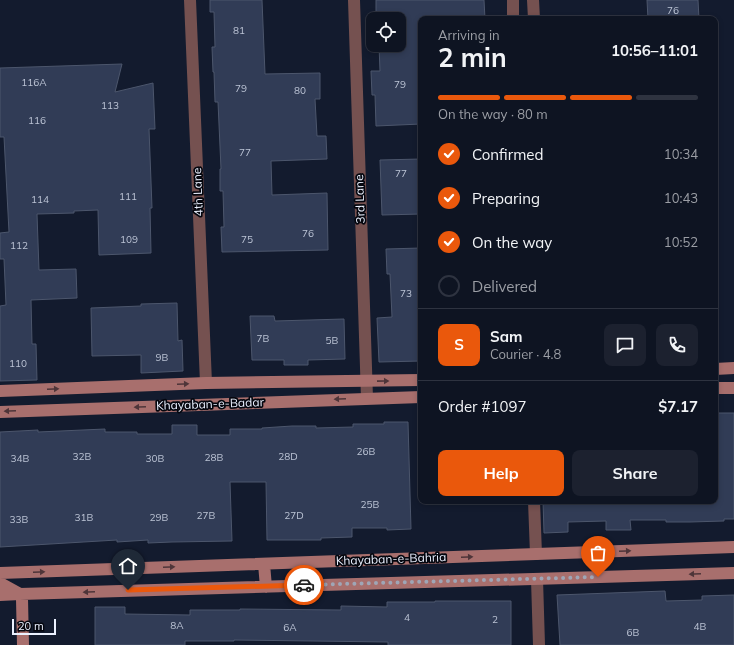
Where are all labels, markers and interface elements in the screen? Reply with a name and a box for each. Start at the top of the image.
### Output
house number: 76 [667,4,679,17]
map controls [366,12,406,52]
button: locate [366,12,406,52]
house number: 81 [233,24,245,37]
text: Arriving in [438,27,500,43]
text: 2 min [438,41,507,74]
text: 10:56–11:01 [611,41,698,60]
house number: 116A [21,76,47,89]
house number: 79 [394,78,406,91]
house number: 79 [235,82,247,95]
house number: 80 [294,84,306,97]
house number: 113 [101,99,119,112]
text: On the way · 80 m [438,106,548,122]
house number: 116 [28,114,46,127]
icon: check [438,143,460,165]
text: Confirmed [472,145,543,164]
house number: 77 [239,146,251,159]
text: 10:34 [664,146,698,162]
street label: 4th Lane [189,167,206,217]
house number: 77 [395,167,407,180]
street label: 3rd Lane [351,174,368,224]
icon: check [438,187,460,209]
text: Preparing [472,189,540,208]
house number: 111 [119,190,137,203]
text: 10:43 [664,190,698,206]
house number: 114 [31,193,49,206]
house number: 76 [302,227,314,240]
icon: check [438,231,460,253]
house number: 109 [120,233,138,246]
house number: 75 [241,233,253,246]
text: On the way [472,233,552,252]
text: 10:52 [664,234,698,250]
house number: 112 [10,239,28,252]
text: Delivered [472,277,537,296]
house number: 73 [400,287,412,300]
button: chat [604,324,646,366]
button: phone [656,324,698,366]
text: Sam [490,327,522,346]
house number: 7B [257,332,270,345]
house number: 5B [326,334,339,347]
text: S [454,335,464,354]
text: Courier · 4.8 [490,346,561,362]
house number: 9B [156,351,169,364]
house number: 110 [9,357,27,370]
one-way arrow [377,378,390,384]
one-way arrow [177,381,190,387]
one-way arrow [47,386,59,393]
street label: Khayaban-e-Badar [156,394,265,413]
one-way arrow [334,396,346,403]
text: Order #1097 [438,397,526,416]
text: $7.17 [658,397,698,416]
one-way arrow [134,403,146,410]
one-way arrow [3,408,16,414]
house number: 26B [357,445,376,458]
house number: 32B [73,450,92,463]
house number: 28D [278,450,298,463]
button: Help [438,450,564,496]
button: Share [572,450,698,496]
house number: 28B [205,451,224,464]
house number: 34B [11,452,30,465]
house number: 30B [146,452,165,465]
house number: 25B [361,498,380,511]
house number: 27B [197,509,216,522]
house number: 27D [284,509,304,522]
house number: 31B [75,511,94,524]
house number: 29B [150,511,169,524]
house number: 33B [10,513,29,526]
pin [581,536,615,577]
icon: bag [587,542,609,564]
one-way arrow [619,548,632,554]
pin [111,549,145,590]
street label: Khayaban-e-Bahria [335,549,447,568]
one-way arrow [461,553,473,560]
icon: home [117,555,139,577]
one-way arrow [163,564,176,570]
courier [284,565,324,605]
one-way arrow [33,568,45,575]
one-way arrow [689,571,701,578]
icon: car [293,574,315,596]
one-way arrow [83,588,95,595]
house number: 4 [404,611,410,624]
house number: 2 [492,613,498,626]
scale bar [12,617,56,636]
text: 20 m [18,619,44,633]
house number: 8A [170,619,184,632]
house number: 4B [694,620,707,633]
house number: 6A [283,621,297,634]
house number: 6B [627,626,640,639]

